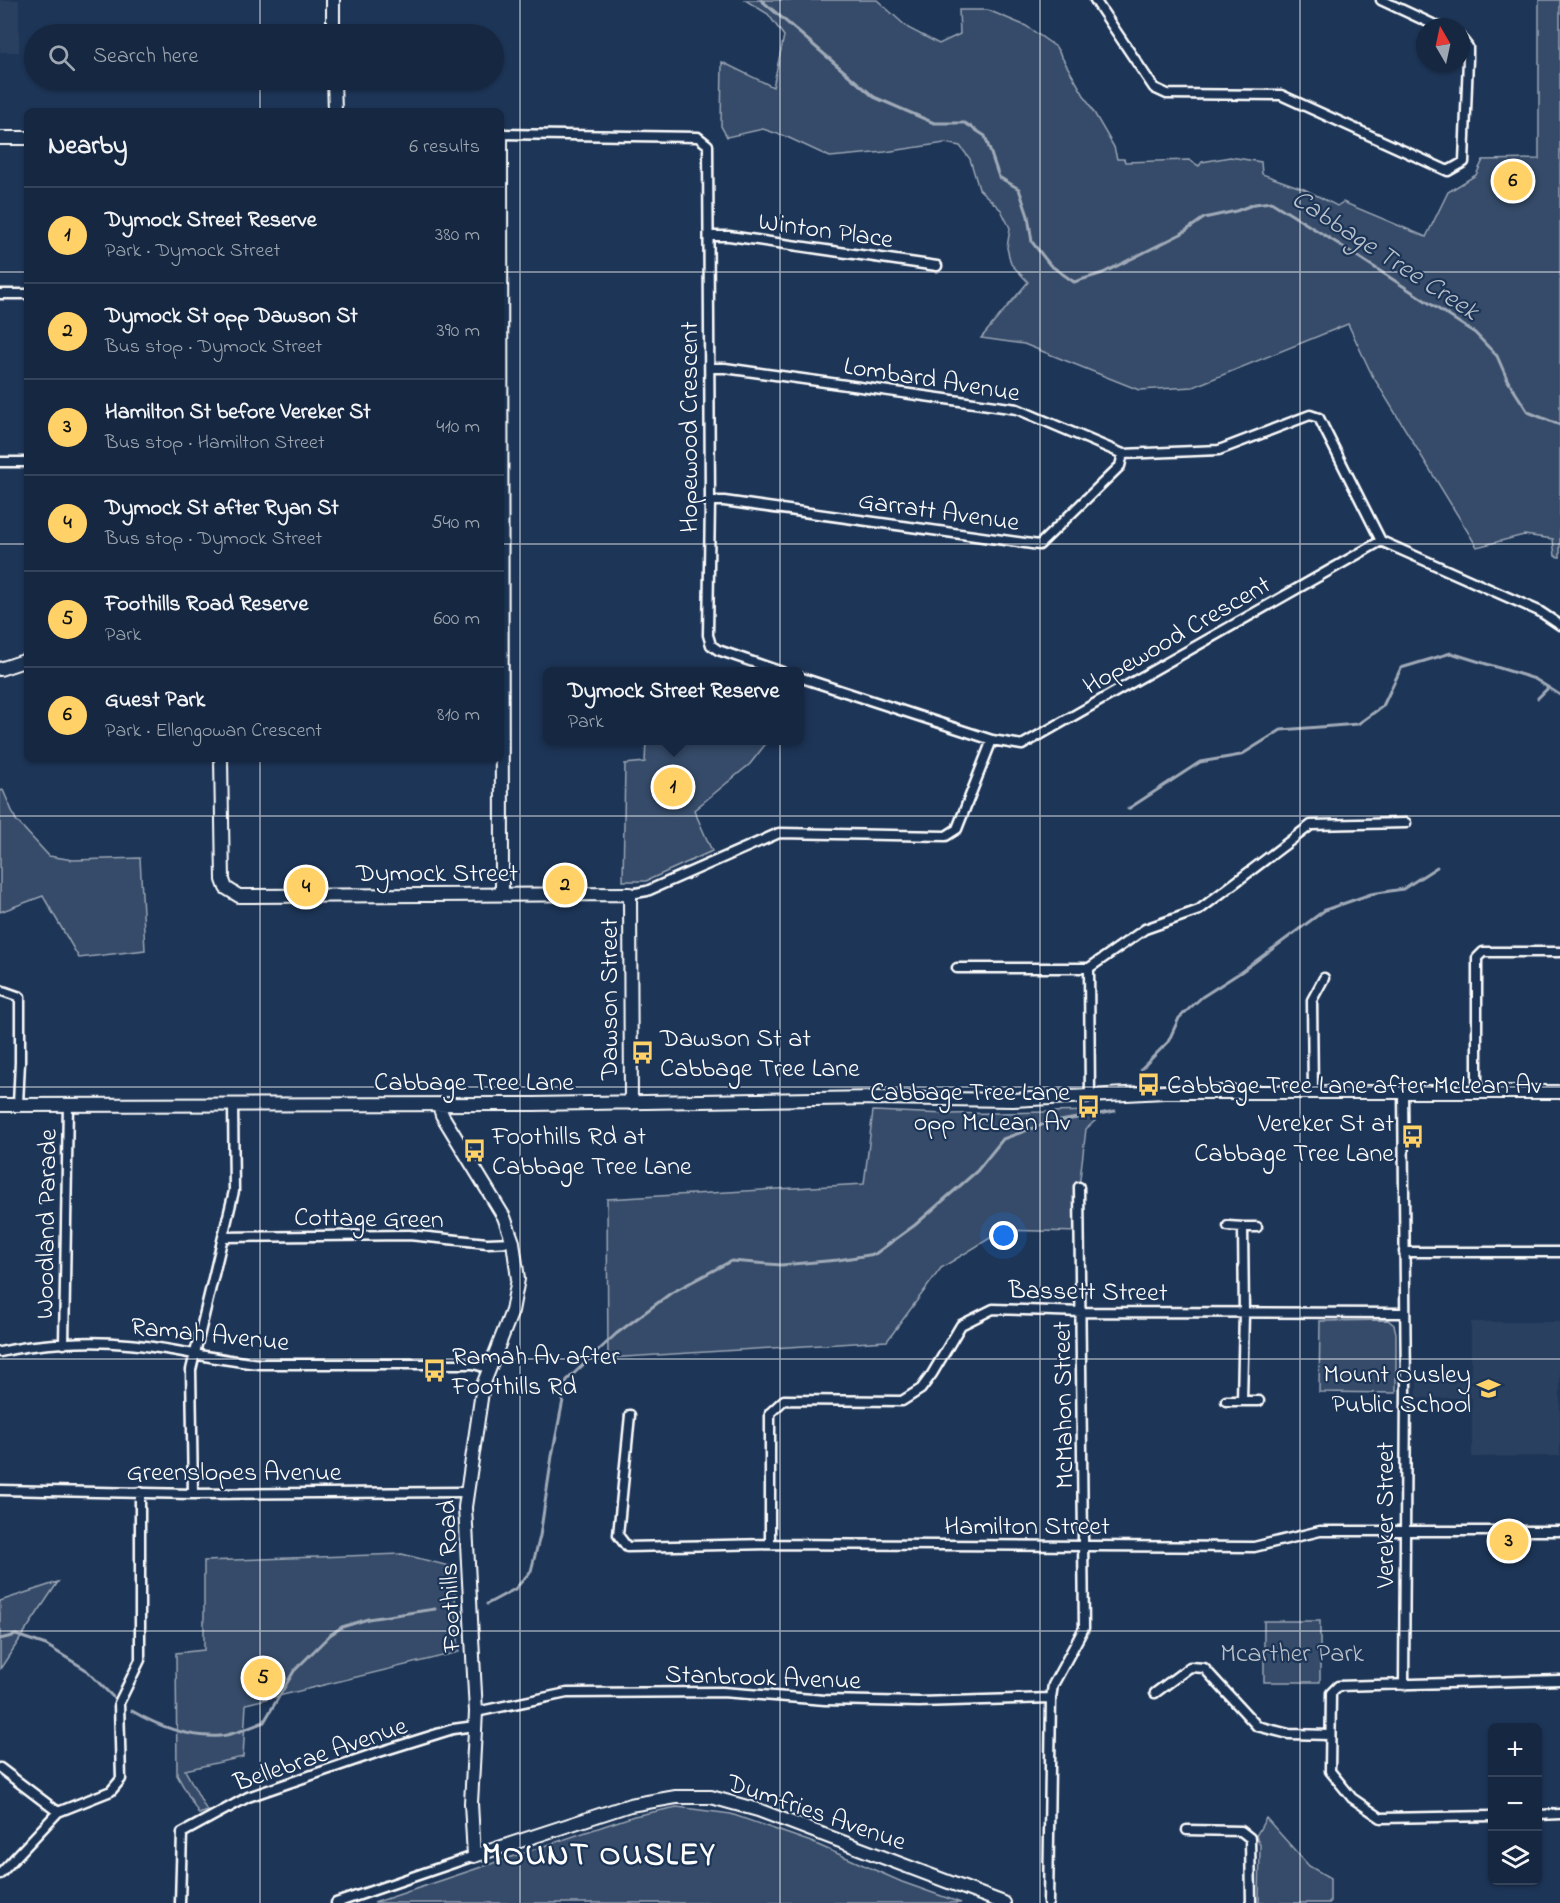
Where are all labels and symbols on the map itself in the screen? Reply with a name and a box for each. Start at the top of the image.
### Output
north arrow [1416,18,1470,72]
pin: 6 [1494,158,1532,204]
water label: Cabbage Tree Creek [1283,181,1487,333]
street label: Winton Place [756,204,896,260]
street label: Hopewood Crescent [672,321,710,533]
street label: Lombard Avenue [841,348,1023,414]
street label: Garratt Avenue [856,483,1022,543]
street label: Hopewood Crescent [1076,567,1279,706]
pin: 1 [654,764,692,810]
street label: Dymock Street [355,856,518,894]
pin: 2 [546,862,584,908]
pin: 4 [286,864,326,910]
street label: Dawson Street [592,918,630,1081]
place label: Dawson St at Cabbage Tree Lane [659,1021,860,1089]
bus stop icon: Dawson St at Cabbage Tree Lane [629,1039,655,1065]
street label: Cabbage Tree Lane [374,1065,574,1103]
place label: Cabbage Tree Lane after McLean Av [1167,1068,1542,1106]
bus stop icon: Cabbage Tree Lane after McLean Av [1136,1071,1162,1097]
place label: Cabbage Tree Lane opp McLean Av [870,1075,1071,1143]
bus stop icon: Cabbage Tree Lane opp McLean Av [1075,1093,1101,1119]
place label: Vereker St at Cabbage Tree Lane [1194,1106,1394,1174]
place label: Foothills Rd at Cabbage Tree Lane [491,1119,692,1187]
bus stop icon: Vereker St at Cabbage Tree Lane [1399,1124,1425,1150]
street label: Woodland Parade [27,1128,69,1319]
bus stop icon: Foothills Rd at Cabbage Tree Lane [461,1137,487,1163]
street label: Cottage Green [294,1200,444,1240]
your location [989,1221,1018,1250]
street label: Bassett Street [1007,1273,1168,1313]
street label: Ramah Avenue [129,1309,291,1363]
street label: McMahon Street [1045,1320,1085,1489]
place label: Ramah Av after Foothills Rd [451,1339,620,1407]
bus stop icon: Ramah Av after Foothills Rd [421,1357,447,1383]
place label: Mount Ousley Public School [1323,1357,1471,1425]
school or university icon: Mount Ousley Public School [1476,1375,1502,1401]
street label: Vereker Street [1368,1441,1406,1589]
street label: Greenslopes Avenue [127,1455,342,1493]
street label: Foothills Road [429,1499,473,1654]
street label: Hamilton Street [944,1509,1110,1547]
pin: 3 [1490,1518,1528,1564]
park label: Mcarther Park [1220,1636,1364,1674]
pin: 5 [244,1656,282,1700]
street label: Stanbrook Avenue [664,1657,862,1701]
street label: Bellebrae Avenue [228,1708,413,1804]
street label: Dumfries Avenue [720,1765,911,1862]
district label: MOUNT OUSLEY [482,1833,716,1880]

